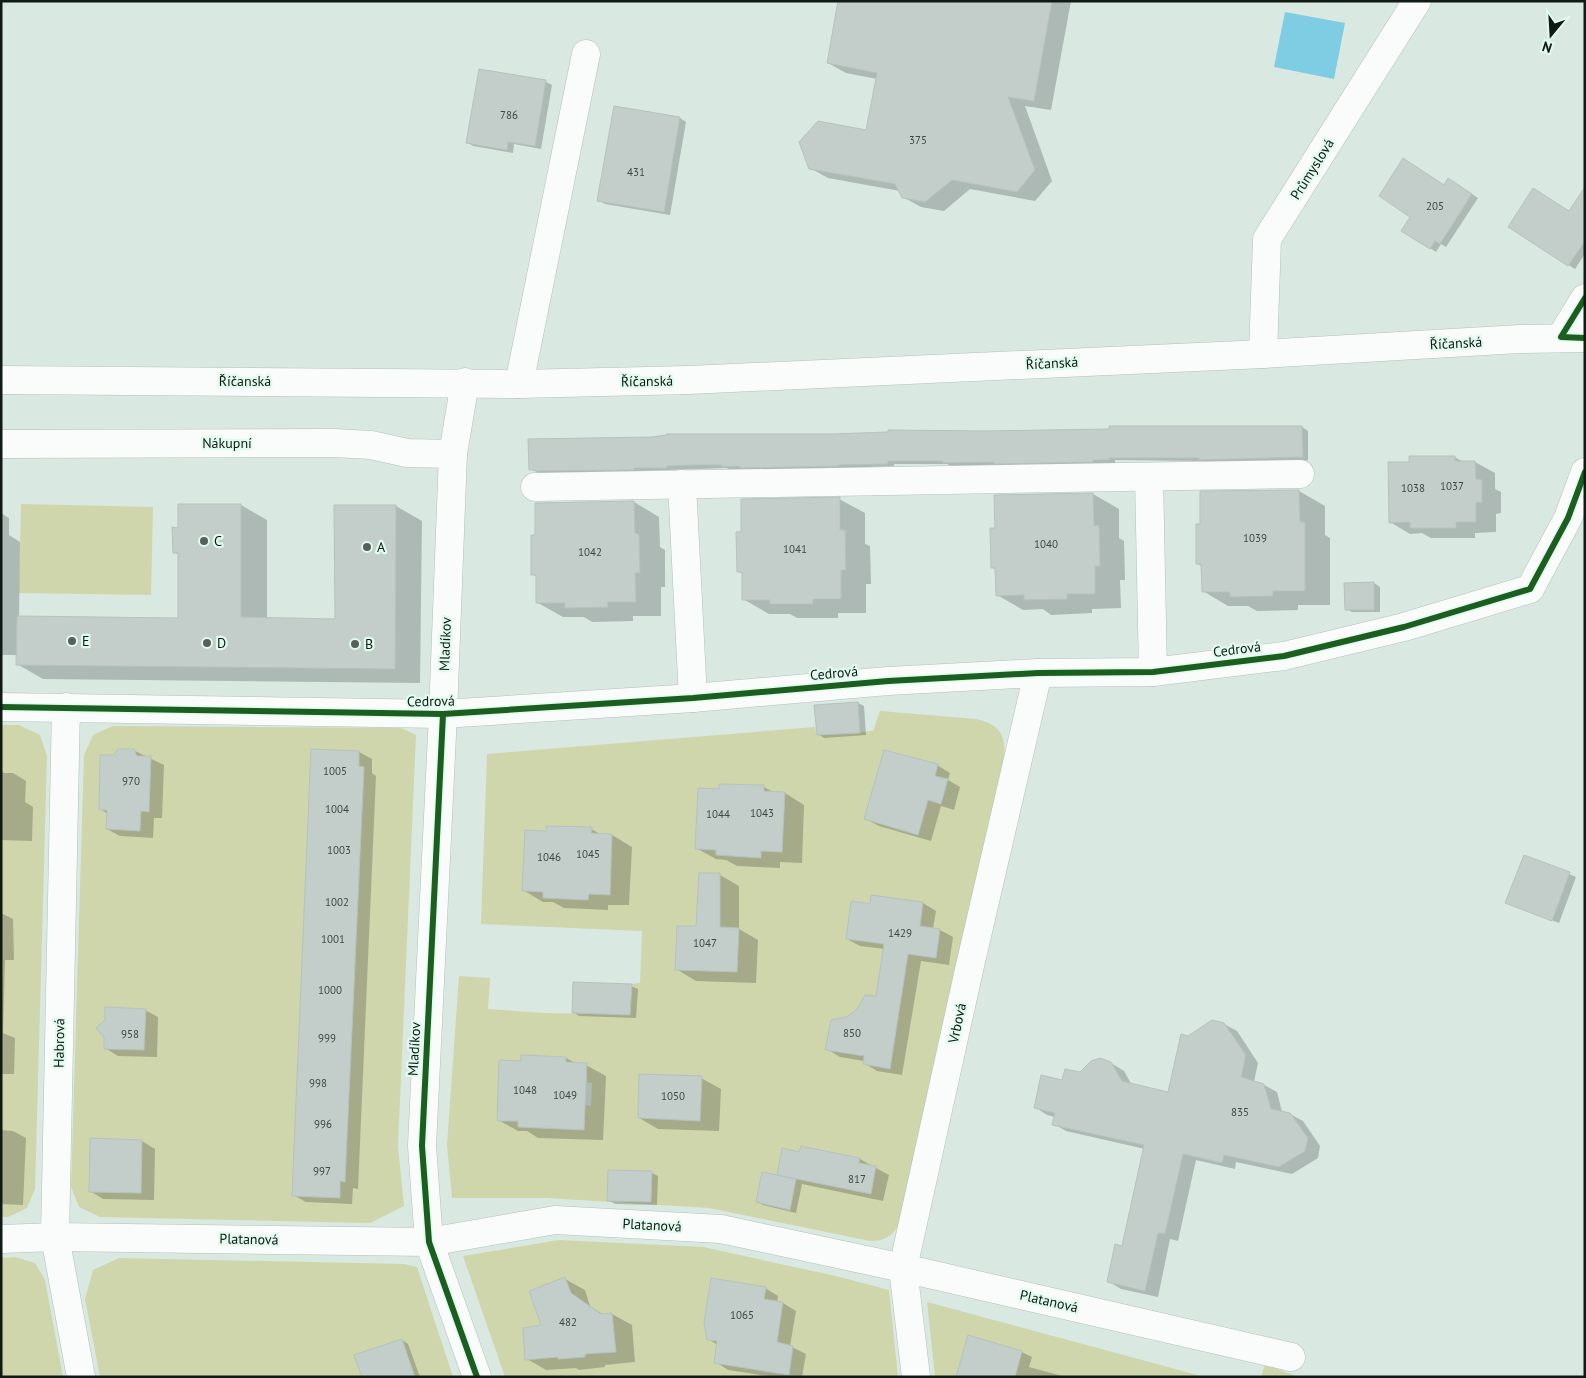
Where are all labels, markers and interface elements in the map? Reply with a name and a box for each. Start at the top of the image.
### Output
north arrow [1526,10,1576,60]
text: N [1540,37,1554,57]
house number: 786 [500,108,518,122]
house number: 375 [909,133,927,147]
street label: Průmyslová [1286,135,1338,203]
house number: 431 [627,165,645,179]
house number: 205 [1426,199,1444,213]
street label: Říčanská [1429,333,1483,353]
street label: Říčanská [1025,353,1079,373]
street label: Říčanská [219,372,271,390]
street label: Říčanská [621,372,673,390]
street label: Nákupní [202,434,252,452]
house number: 1037 [1440,479,1464,493]
house number: 1038 [1401,481,1425,495]
house number: 1039 [1243,531,1267,545]
place label: C [214,532,222,550]
marker: C [198,535,210,547]
house number: 1040 [1034,537,1058,551]
place label: A [377,538,386,556]
marker: A [361,541,373,553]
house number: 1041 [783,542,807,556]
house number: 1042 [578,545,602,559]
street label: Mladíkov [435,616,455,671]
place label: E [82,632,90,650]
place label: D [217,634,226,652]
marker: E [66,635,78,647]
place label: B [365,635,373,653]
marker: D [201,637,213,649]
street label: Cedrová [1212,637,1262,661]
marker: B [349,638,361,650]
street label: Cedrová [809,662,859,684]
street label: Cedrová [407,692,455,710]
house number: 1005 [323,764,347,778]
house number: 970 [122,774,140,788]
house number: 1004 [325,802,349,816]
house number: 1043 [750,806,774,820]
house number: 1044 [706,807,730,821]
house number: 1003 [327,843,351,857]
house number: 1045 [576,847,600,861]
house number: 1046 [537,850,561,864]
house number: 1002 [325,895,349,909]
house number: 1429 [888,926,912,940]
house number: 1001 [321,932,345,946]
house number: 1047 [693,936,717,950]
house number: 1000 [318,983,342,997]
street label: Vrbová [944,1001,970,1046]
street label: Habrová [50,1018,68,1068]
street label: Mladíkov [404,1021,424,1076]
house number: 850 [843,1026,861,1040]
house number: 958 [121,1027,139,1041]
house number: 999 [318,1031,336,1045]
house number: 998 [309,1076,327,1090]
house number: 1048 [513,1083,537,1097]
house number: 1049 [553,1088,577,1102]
house number: 1050 [661,1089,685,1103]
house number: 835 [1231,1105,1249,1119]
house number: 996 [314,1117,332,1131]
house number: 997 [313,1164,331,1178]
house number: 817 [848,1172,866,1186]
street label: Platanová [622,1214,682,1236]
street label: Platanová [219,1229,279,1249]
street label: Platanová [1018,1286,1080,1316]
house number: 1065 [730,1308,754,1322]
house number: 482 [559,1315,577,1329]

